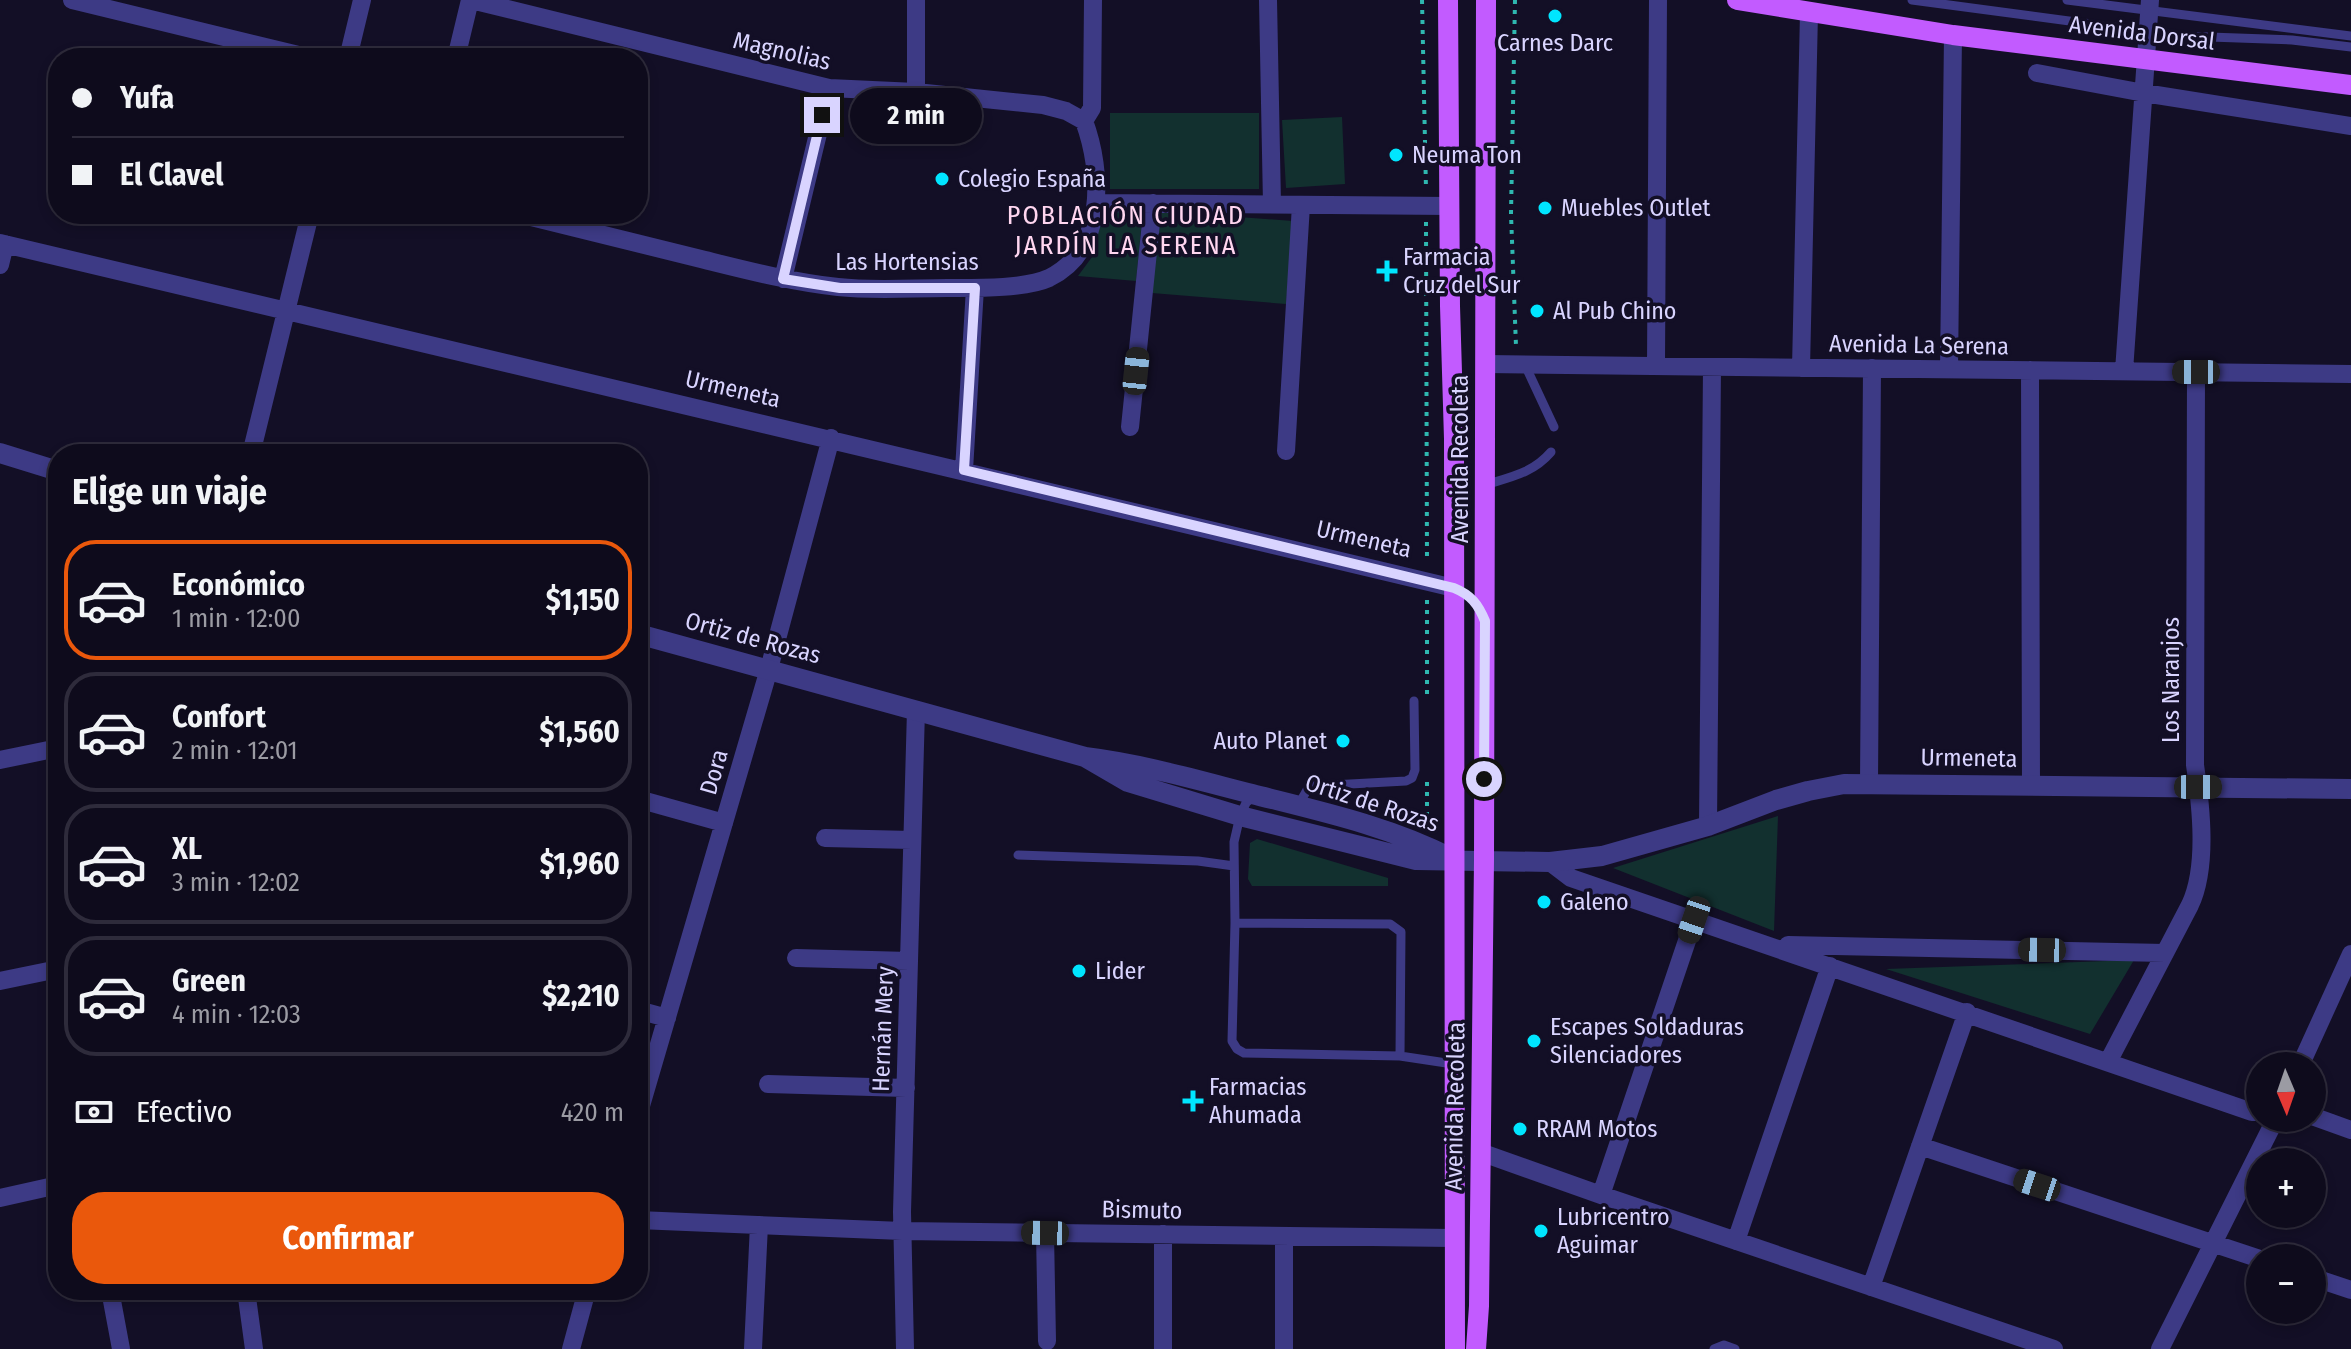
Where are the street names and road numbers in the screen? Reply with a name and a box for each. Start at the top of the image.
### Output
street label: Avenida Dorsal [2068,10,2216,56]
street label: Magnolias [730,26,834,76]
street label: Las Hortensias [835,248,979,276]
street label: Avenida La Serena [1829,329,2009,361]
street label: Urmeneta [683,364,783,414]
street label: Avenida Recoleta [1446,375,1474,543]
street label: Urmeneta [1314,514,1414,564]
street label: Ortiz de Rozas [682,606,824,670]
street label: Los Naranjos [2157,617,2185,743]
street label: Urmeneta [1920,743,2018,773]
street label: Dora [694,746,734,798]
street label: Ortiz de Rozas [1302,768,1442,838]
street label: Hernán Mery [867,966,899,1092]
street label: Avenida Recoleta [1440,1021,1470,1191]
street label: Bismuto [1101,1195,1183,1225]

